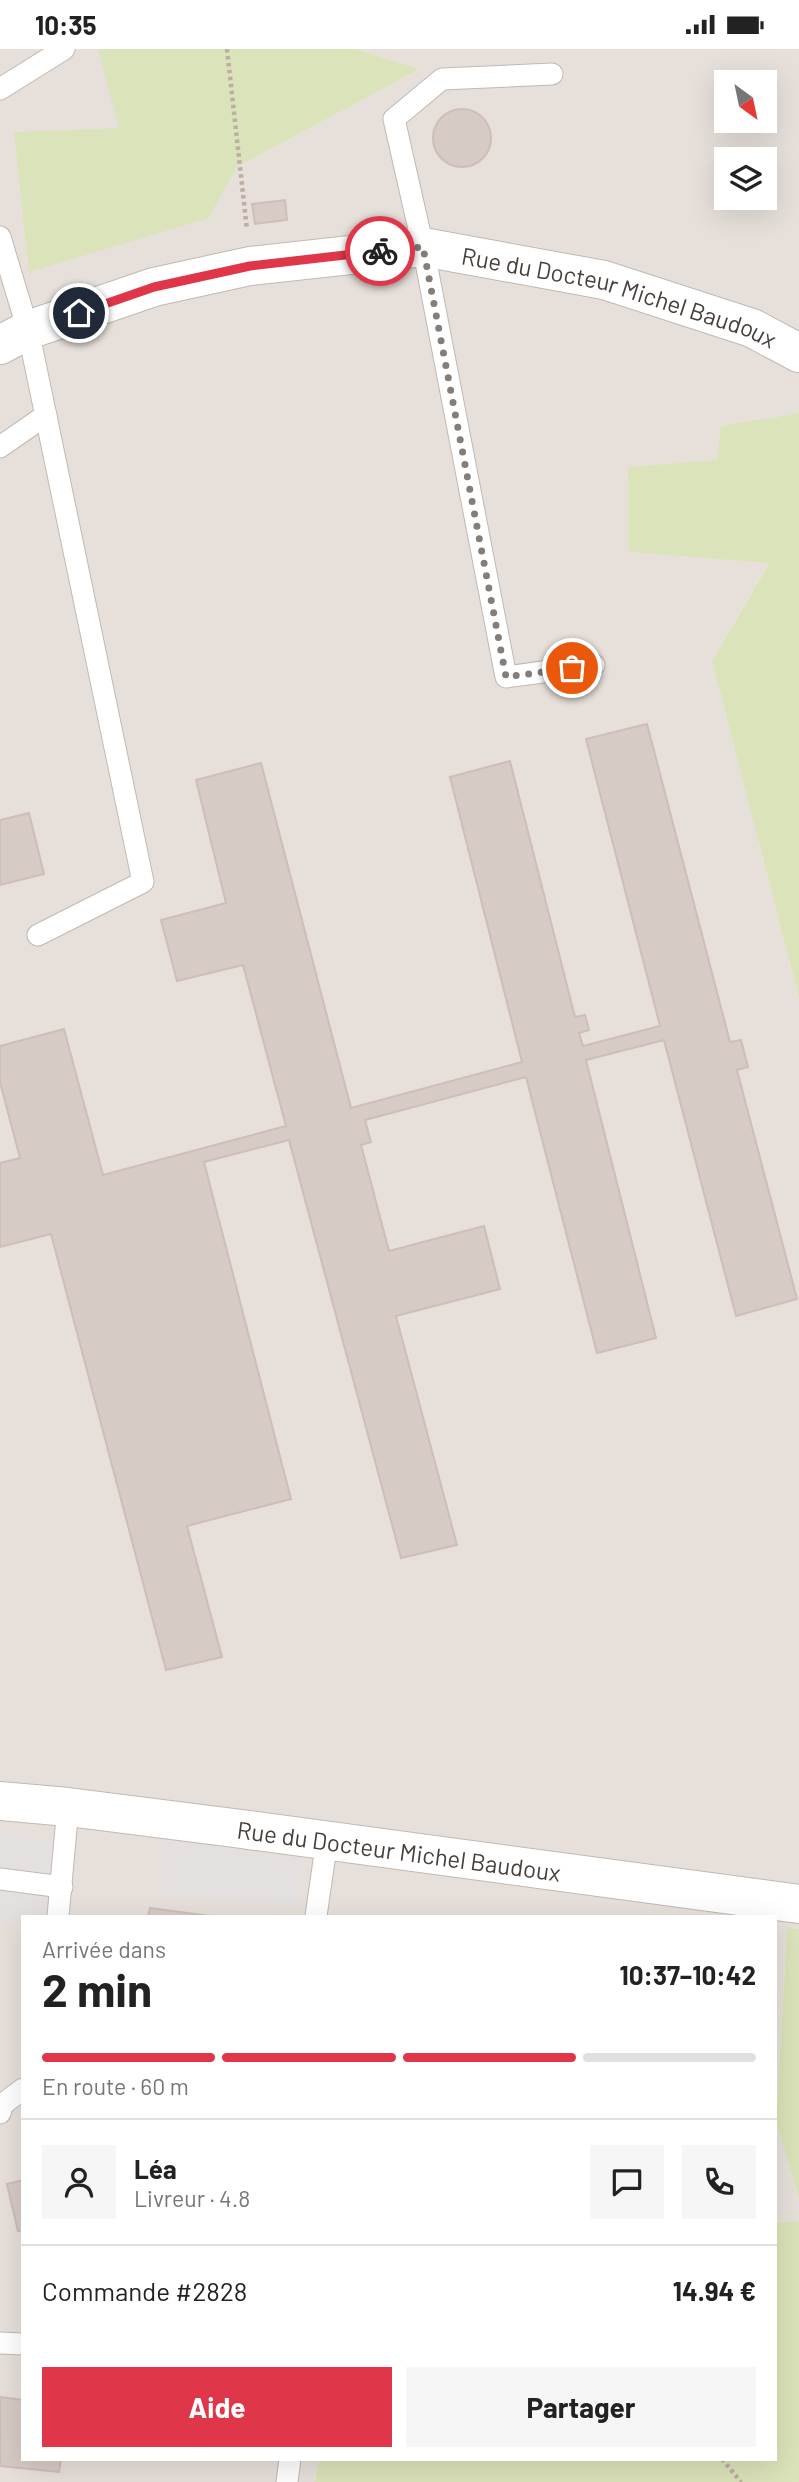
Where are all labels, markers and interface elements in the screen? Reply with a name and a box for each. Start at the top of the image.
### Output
text: 10:35 [35,9,97,40]
north arrow [714,70,777,133]
map controls [714,70,777,210]
button: layers [714,147,777,210]
courier [345,216,415,286]
icon: bike [361,232,399,270]
street label: Rue du Docteur Michel Baudoux [459,240,782,353]
pin [49,283,109,343]
icon: home [60,294,98,332]
pin [542,638,602,698]
icon: bag [553,649,591,687]
street label: Rue du Docteur Michel Baudoux [235,1814,563,1886]
text: Arrivée dans [42,1935,166,1963]
text: 10:37–10:42 [619,1959,756,1990]
text: 2 min [42,1961,152,2016]
text: En route · 60 m [42,2072,189,2100]
button: person [42,2145,116,2219]
button: chat [590,2145,664,2219]
button: phone [682,2145,756,2219]
text: Léa [134,2153,177,2184]
text: Livreur · 4.8 [134,2184,250,2212]
text: Commande #2828 [42,2275,247,2306]
text: 14.94 € [673,2275,756,2306]
button: Aide [42,2367,392,2447]
button: Partager [406,2367,756,2447]

